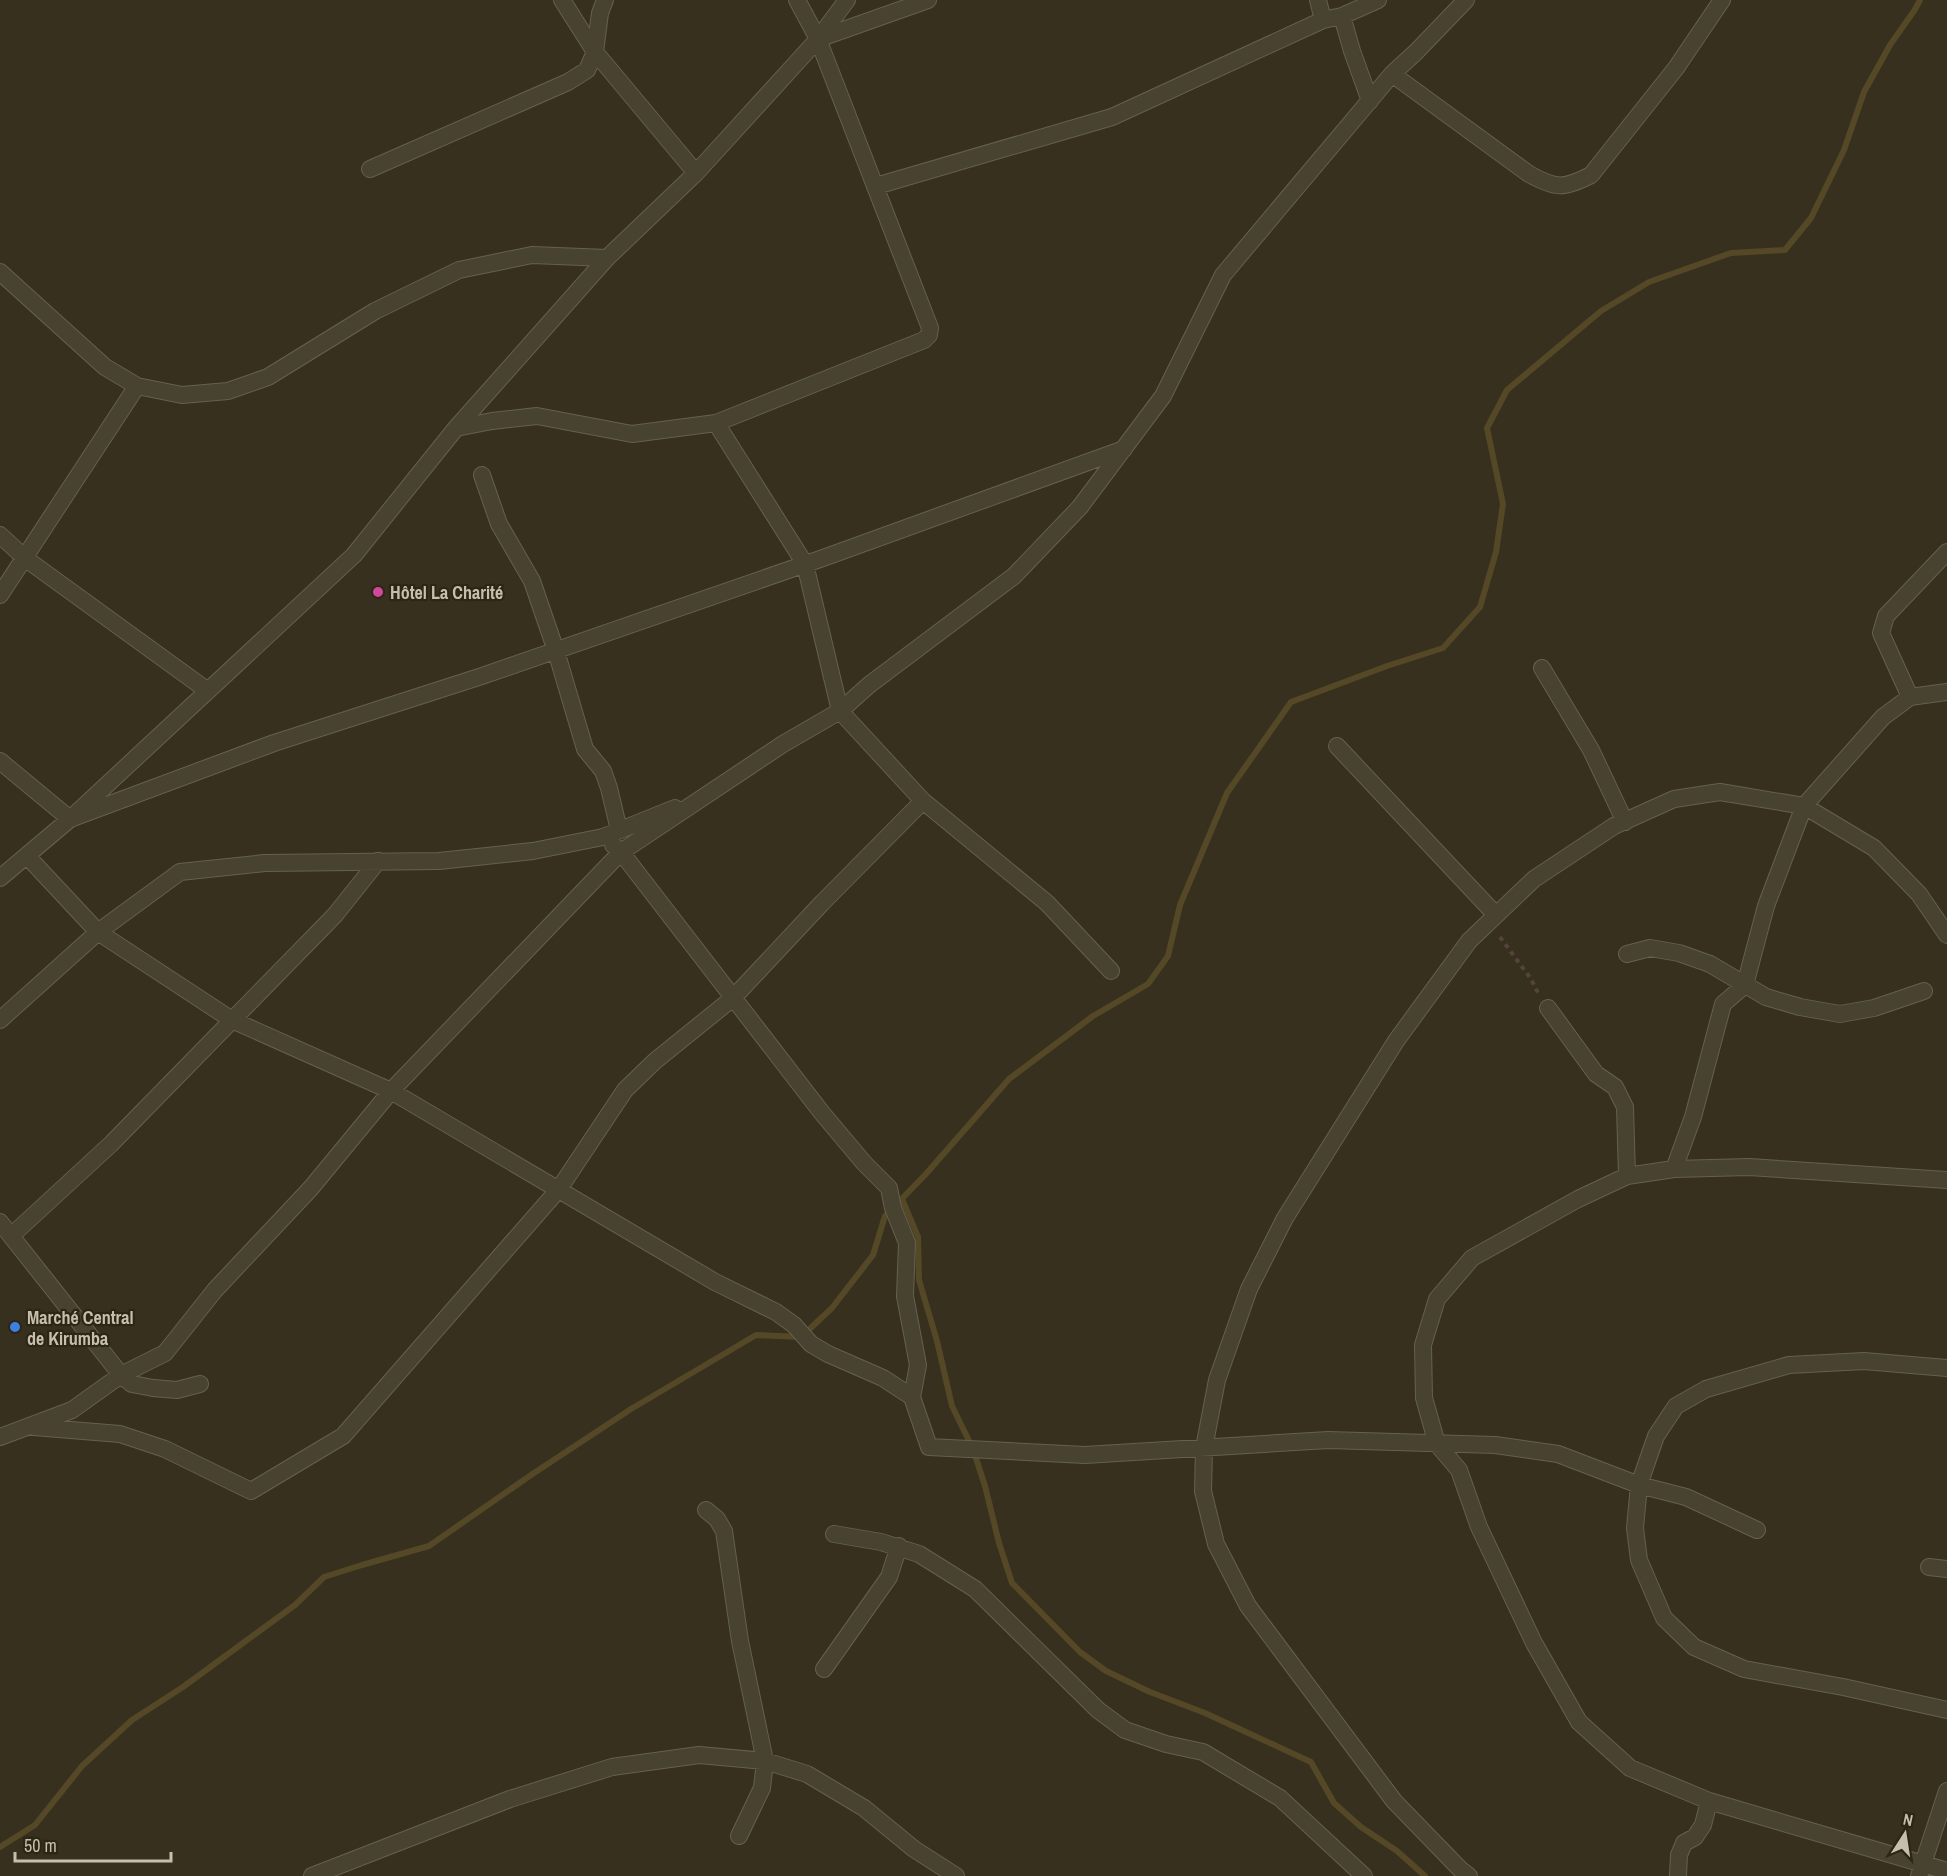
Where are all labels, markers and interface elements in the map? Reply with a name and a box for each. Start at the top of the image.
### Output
place label: Hôtel La Charité [390,580,503,605]
marker: Hôtel La Charité [371,585,385,599]
place label: Marché Central de Kirumba [27,1305,134,1351]
marker: Marché Central de Kirumba [8,1320,22,1334]
north arrow [1875,1804,1935,1864]
text: N [1901,1808,1915,1831]
scale bar [15,1825,171,1863]
text: 50 m [24,1833,57,1858]

